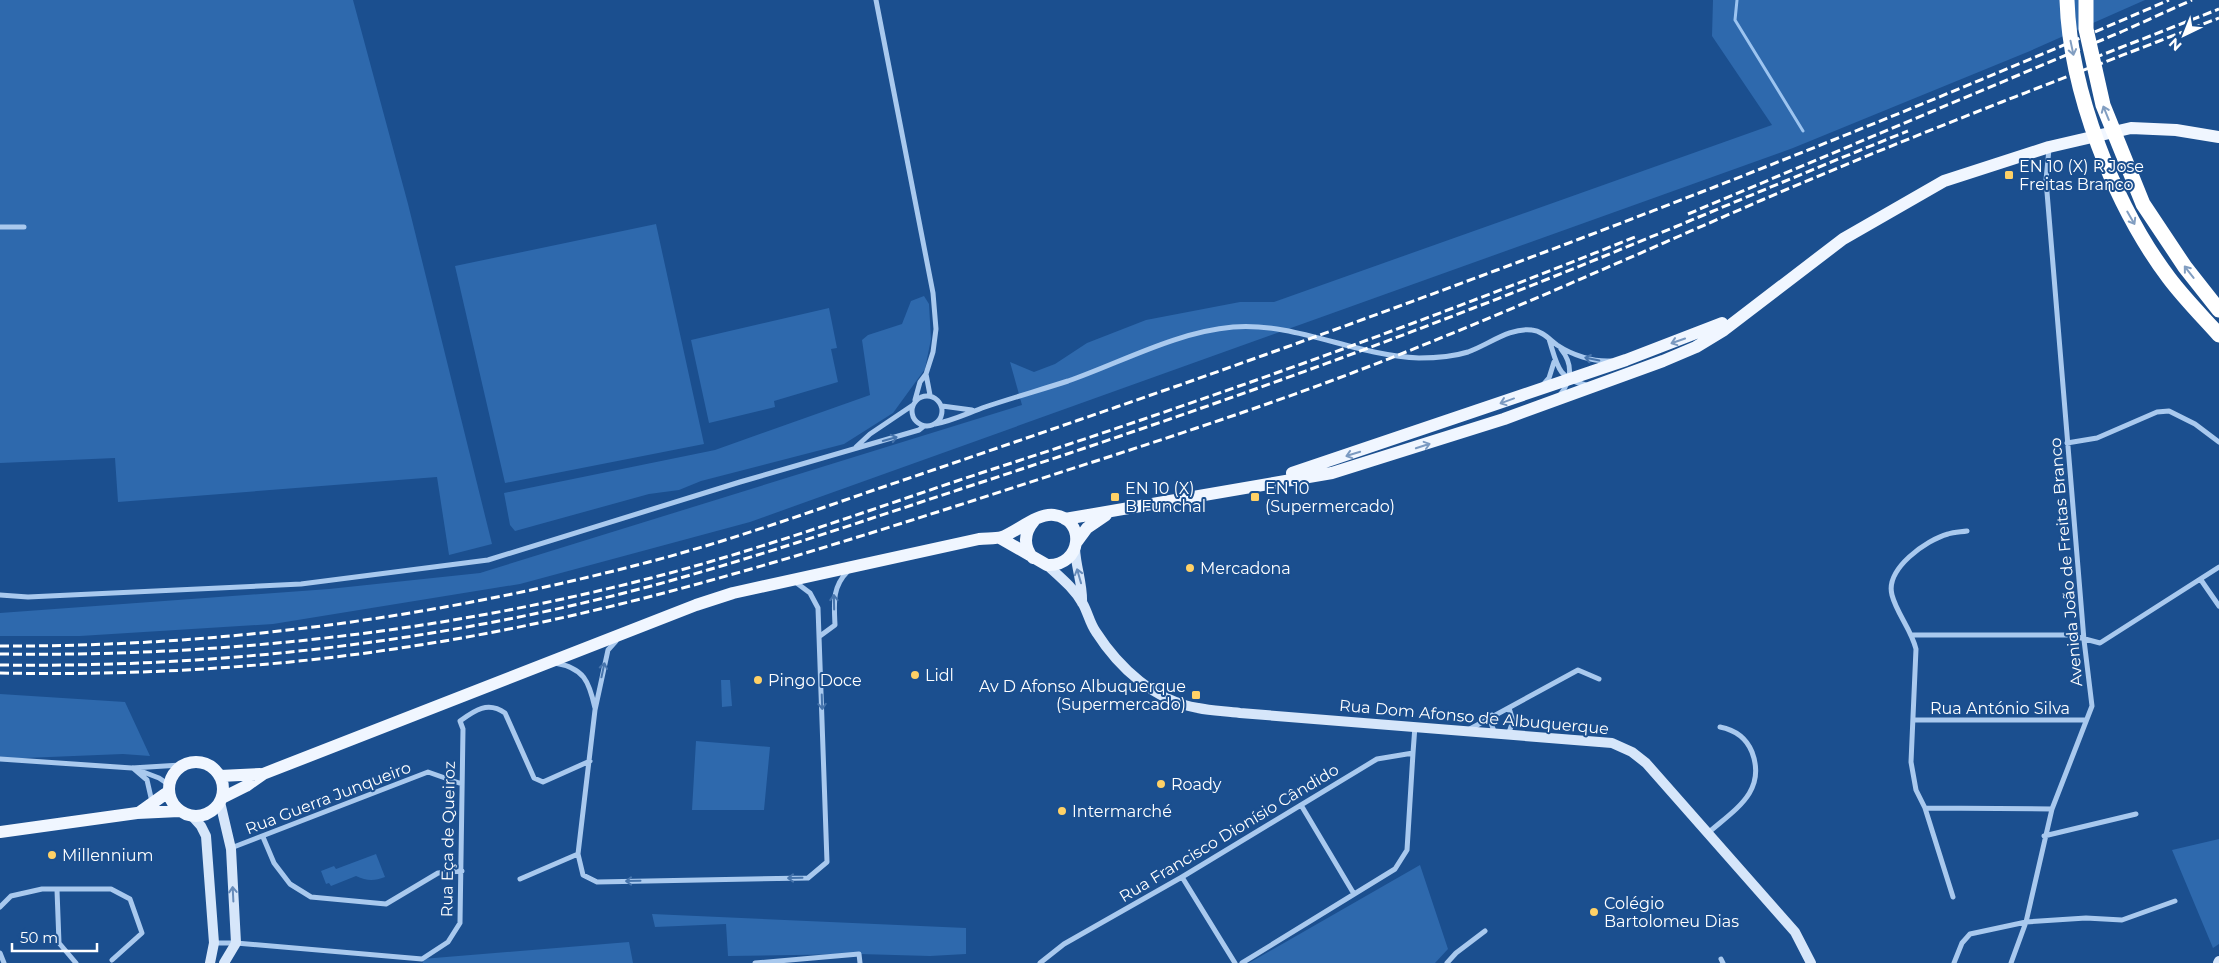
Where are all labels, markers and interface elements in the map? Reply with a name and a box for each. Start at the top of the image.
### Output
north arrow [2159,10,2209,60]
text: N [2165,34,2185,55]
one-way arrow [2068,40,2077,56]
one-way arrow [2101,106,2110,121]
place label: EN 10 (X) R Jose Freitas Branco [2019,157,2144,194]
marker: EN 10 (X) R Jose Freitas Branco [2003,169,2015,181]
one-way arrow [2126,210,2136,224]
one-way arrow [2183,266,2194,279]
one-way arrow [1671,337,1687,346]
one-way arrow [1584,353,1600,363]
one-way arrow [1499,397,1515,406]
one-way arrow [881,433,897,443]
street label: Avenida João de Freitas Branco [2046,437,2086,687]
one-way arrow [1415,440,1431,450]
one-way arrow [1345,449,1361,459]
place label: EN 10 (X) B Funchal [1125,479,1206,516]
place label: EN 10 (Supermercado) [1265,479,1395,516]
marker: EN 10 (X) B Funchal [1109,491,1121,503]
marker: EN 10 (Supermercado) [1249,491,1261,503]
place label: Mercadona [1200,559,1291,578]
marker: Mercadona [1184,562,1196,574]
one-way arrow [1073,569,1083,585]
one-way arrow [830,594,839,610]
one-way arrow [599,662,608,678]
place label: Lidl [925,666,954,685]
marker: Lidl [909,669,921,681]
place label: Pingo Doce [768,671,862,690]
marker: Pingo Doce [752,674,764,686]
place label: Av D Afonso Albuquerque (Supermercado) [979,677,1186,714]
marker: Av D Afonso Albuquerque (Supermercado) [1190,689,1202,701]
one-way arrow [817,694,827,710]
street label: Rua Dom Afonso de Albuquerque [1338,696,1610,738]
street label: Rua António Silva [1930,699,2070,718]
street label: Rua Guerra Junqueiro [243,758,413,838]
street label: Rua Francisco Dionísio Cândido [1116,760,1342,906]
street label: Rua Eça de Queiroz [437,761,459,917]
place label: Roady [1171,775,1222,794]
marker: Roady [1155,778,1167,790]
place label: Intermarché [1072,802,1172,821]
marker: Intermarché [1056,805,1068,817]
place label: Millennium [62,846,154,865]
marker: Millennium [46,849,58,861]
one-way arrow [788,873,804,883]
one-way arrow [625,877,641,886]
one-way arrow [229,887,238,903]
place label: Colégio Bartolomeu Dias [1604,894,1739,931]
marker: Colégio Bartolomeu Dias [1588,906,1600,918]
scale bar [12,920,98,952]
text: 50 m [20,928,58,947]

